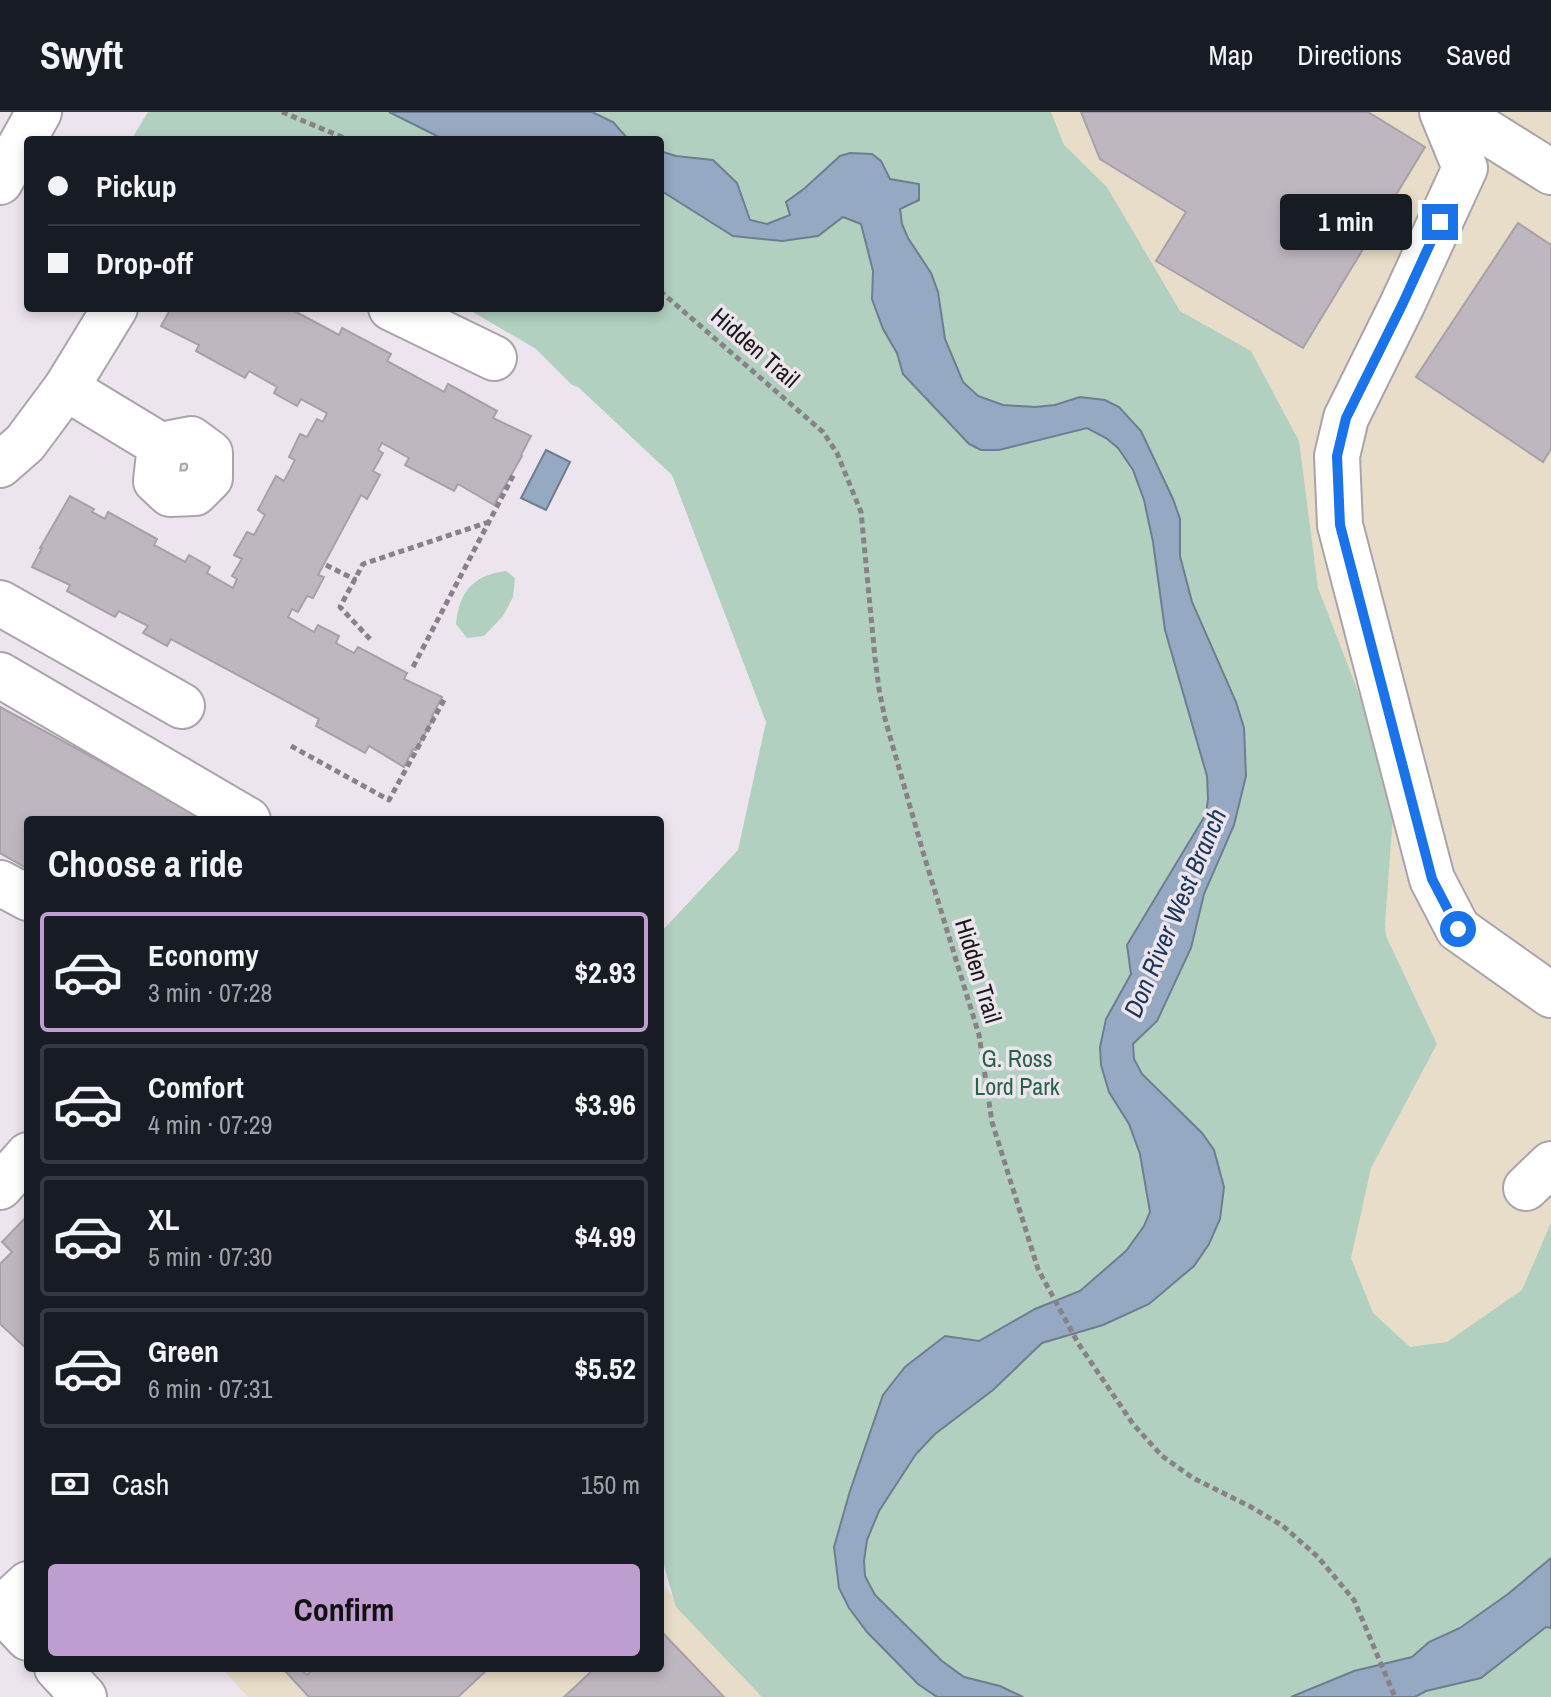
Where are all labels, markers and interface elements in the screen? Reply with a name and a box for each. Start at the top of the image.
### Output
text: Swyft [40,30,123,81]
text: Map [1209,36,1253,74]
text: Directions [1297,36,1402,74]
text: Saved [1446,36,1511,74]
text: Pickup [96,166,177,206]
callout: 1 min [1280,194,1412,250]
text: 1 min [1318,204,1374,239]
route end [1422,204,1458,240]
text: Drop-off [96,243,193,283]
street label: Hidden Trail [705,300,807,394]
water label: Don River West Branch [1115,803,1234,1023]
text: Choose a ride [48,840,243,888]
route start [1440,911,1476,947]
street label: Hidden Trail [948,915,1010,1027]
text: Economy [148,935,259,975]
icon: car [52,936,124,1008]
text: $2.93 [574,952,636,992]
text: 3 min · 07:28 [148,975,272,1010]
park label: G. Ross Lord Park [974,1042,1060,1102]
text: Comfort [148,1067,244,1107]
icon: car [52,1068,124,1140]
text: $3.96 [574,1084,636,1124]
text: 4 min · 07:29 [148,1107,272,1142]
text: XL [148,1199,179,1239]
icon: car [52,1200,124,1272]
text: $4.99 [574,1216,636,1256]
text: 5 min · 07:30 [148,1239,272,1274]
text: Green [148,1331,219,1371]
icon: car [52,1332,124,1404]
text: $5.52 [574,1348,636,1388]
text: 6 min · 07:31 [148,1371,272,1406]
icon: cash [48,1462,92,1506]
text: Cash [112,1464,169,1504]
text: 150 m [581,1467,640,1502]
button: Confirm [48,1564,640,1656]

